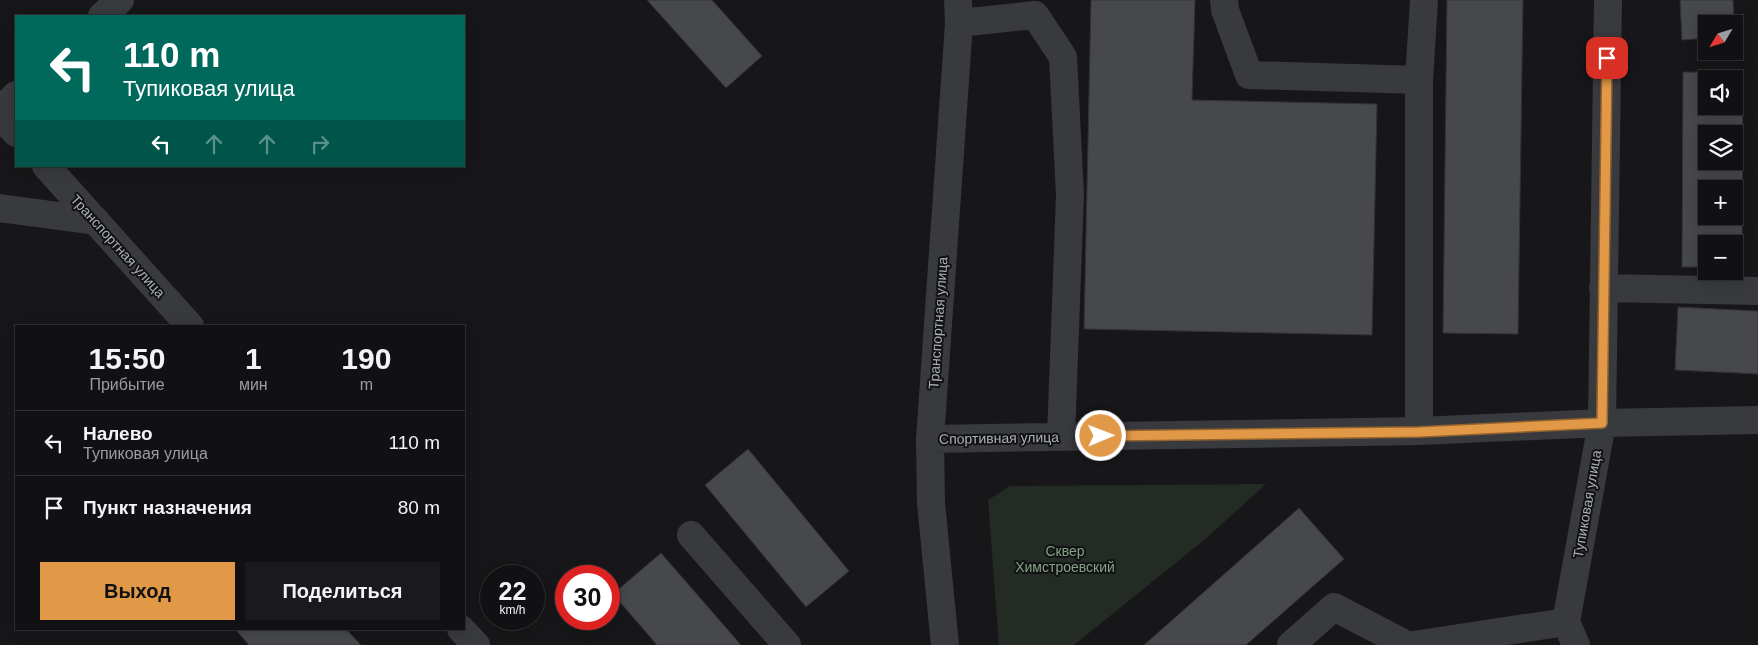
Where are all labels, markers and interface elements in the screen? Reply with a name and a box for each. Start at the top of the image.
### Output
north arrow [1698,15,1742,60]
map controls [1698,15,1743,280]
icon: left [40,35,105,100]
text: 110 m [123,35,220,74]
pin [1586,37,1628,79]
icon: arrive [1593,44,1621,72]
button: sound [1698,70,1743,115]
text: Тупиковая улица [123,76,295,101]
button: layers [1698,125,1743,170]
icon: left [147,130,175,158]
icon: ahead [200,130,228,158]
icon: ahead [253,130,281,158]
icon: right [306,130,334,158]
button: + [1698,180,1743,225]
street label: Транспортная улица [68,191,169,301]
button: − [1698,235,1743,280]
street label: Транспортная улица [925,256,951,390]
text: 15:50 [89,342,165,375]
text: 1 [245,342,262,375]
text: 190 [341,342,391,375]
text: Прибытие [89,376,165,393]
text: мин [239,376,268,393]
text: m [360,376,373,393]
position arrow [1074,409,1126,461]
text: Налево [83,423,153,444]
icon: left [40,429,68,457]
street label: Спортивная улица [939,429,1059,447]
text: 110 m [389,432,440,453]
text: Тупиковая улица [83,445,208,462]
street label: Тупиковая улица [1570,449,1604,559]
icon: arrive [40,494,68,522]
text: Пункт назначения [83,497,252,518]
text: 80 m [398,497,440,518]
park label: Сквер Химстроевский [1015,543,1115,575]
button: Выход [40,562,235,620]
button: Поделиться [245,562,440,620]
speed limit sign: 30 [555,565,620,630]
text: 22 [499,577,526,605]
text: km/h [499,603,526,617]

